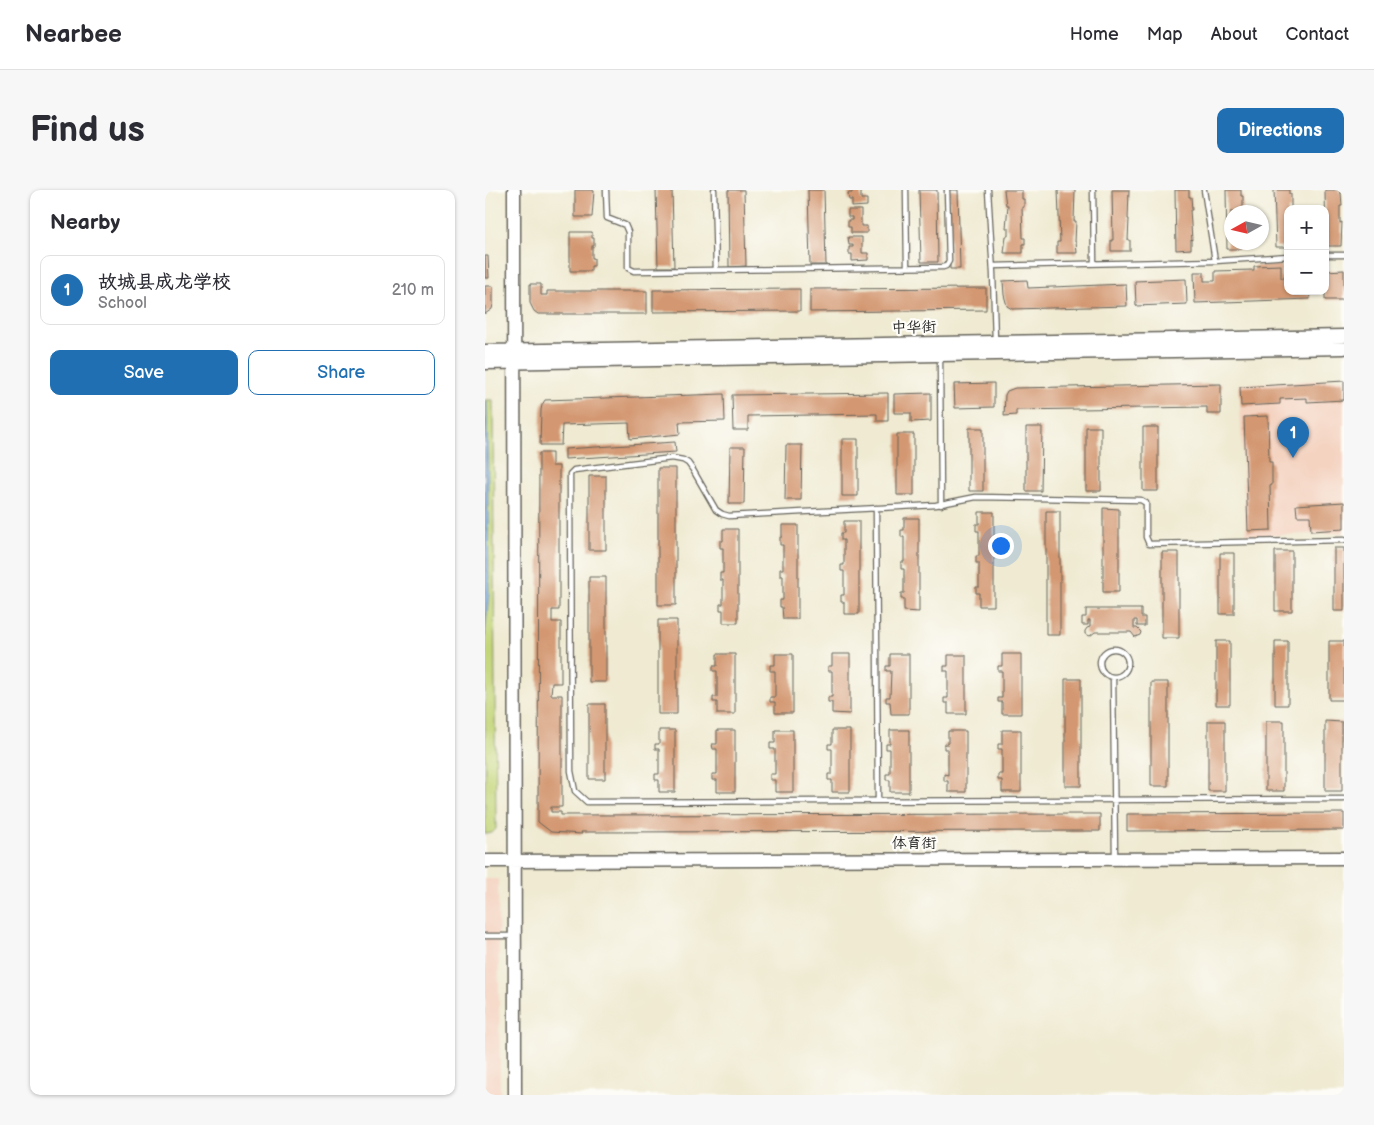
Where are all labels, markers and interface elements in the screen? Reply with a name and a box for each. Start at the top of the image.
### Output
text: Nearbee [25,20,122,49]
text: Home [1070,24,1119,45]
text: Map [1147,24,1183,45]
text: About [1211,24,1258,45]
text: Contact [1286,24,1349,45]
button: Directions [1217,108,1344,153]
text: Find us [30,109,145,152]
north arrow [1224,205,1269,250]
map controls [1284,205,1329,295]
button: + [1284,205,1329,250]
text: Nearby [50,210,120,235]
button: − [1284,250,1329,295]
text: 故城县成龙学校 [98,271,231,294]
text: 1 [64,281,70,300]
text: 210 m [392,281,434,300]
text: School [98,294,147,313]
street label: 中华街 [891,318,937,337]
button: Save [50,350,238,395]
button: Share [248,350,435,395]
pin: 1 [1277,417,1309,458]
your location [988,533,1014,559]
street label: 体育街 [891,834,937,853]

